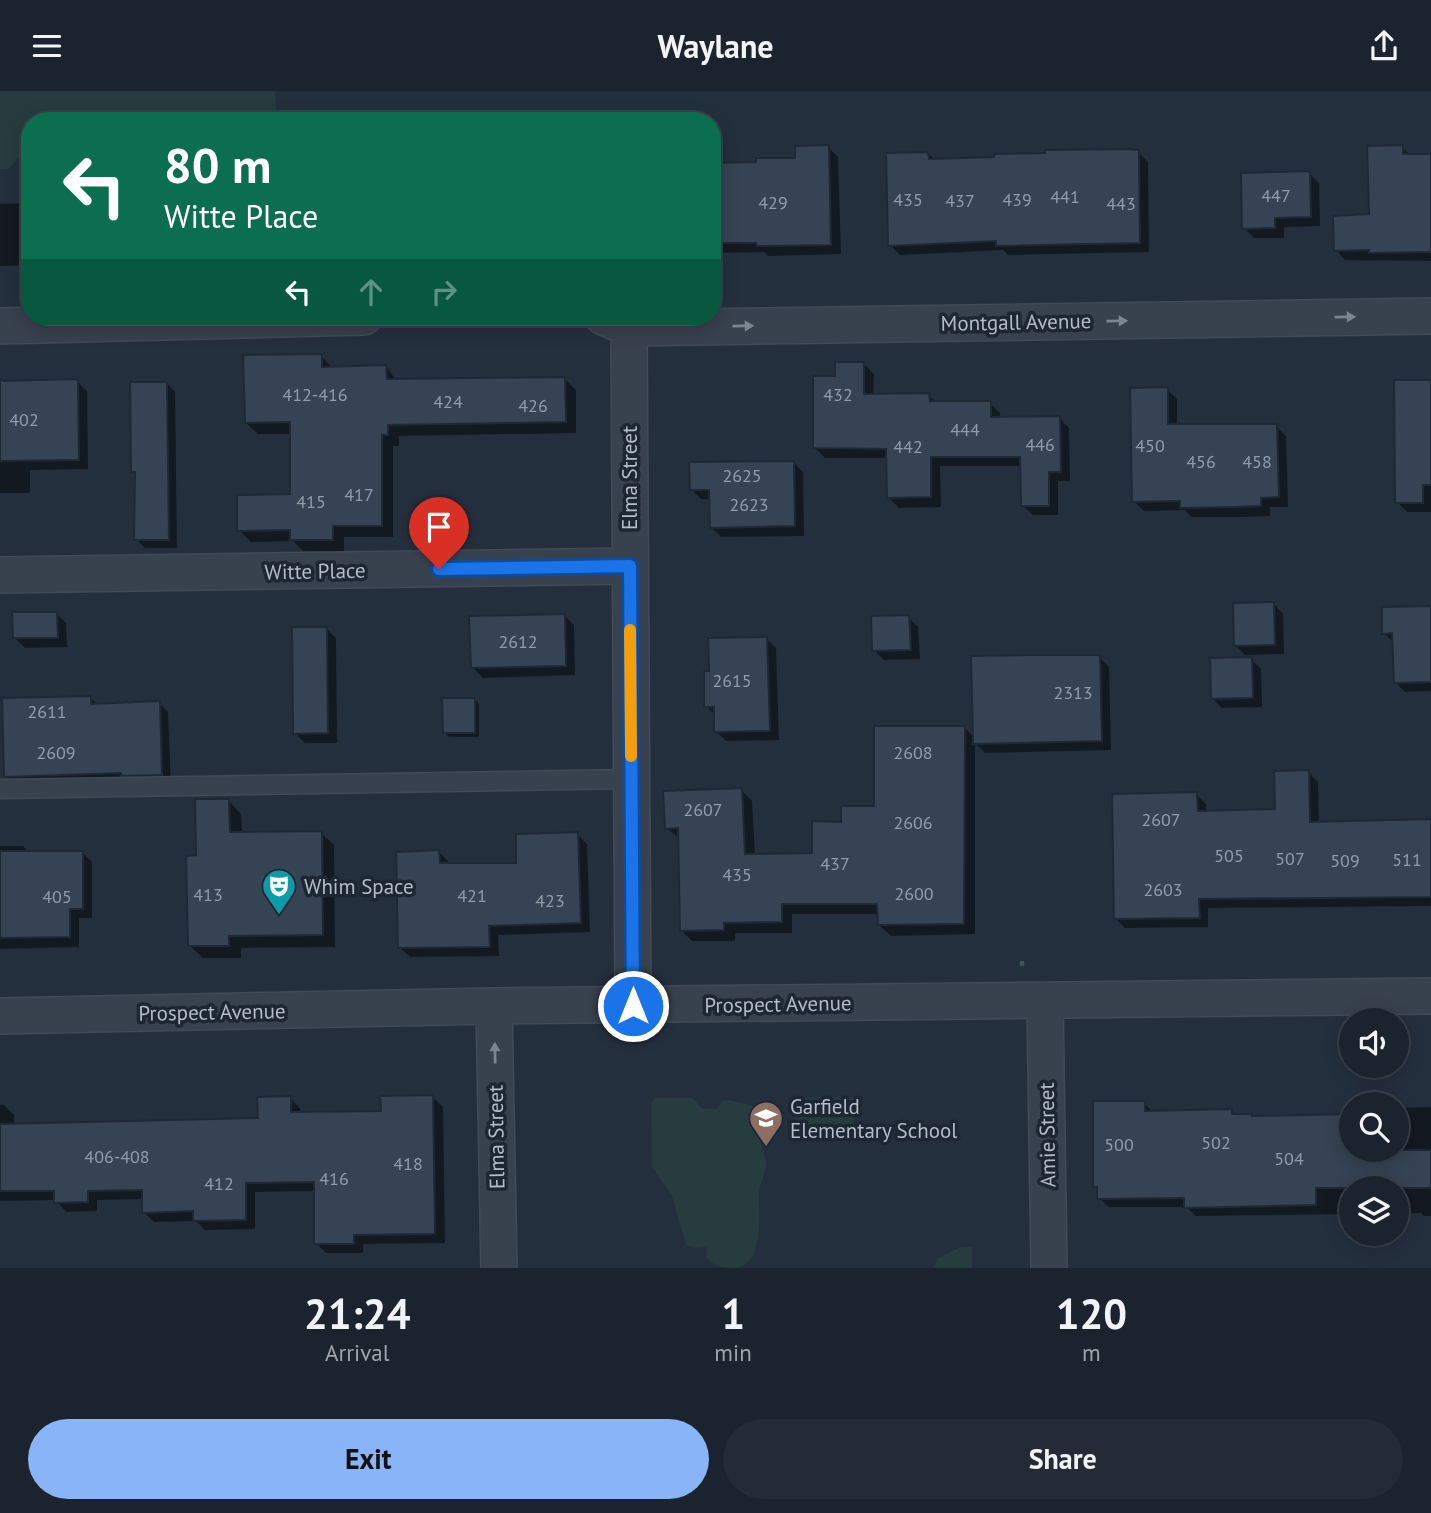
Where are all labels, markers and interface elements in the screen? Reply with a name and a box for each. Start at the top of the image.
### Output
text: Waylane [657,25,774,67]
icon: menu [28,27,66,65]
icon: share [1365,27,1403,65]
text: 80 m [164,133,271,197]
icon: left [49,140,140,231]
house number: 447 [1261,184,1291,207]
house number: 441 [1050,185,1080,208]
house number: 435 [893,188,923,211]
house number: 439 [1002,188,1032,211]
house number: 437 [945,189,975,212]
house number: 429 [758,191,788,214]
house number: 443 [1106,192,1136,215]
text: Witte Place [164,195,318,237]
icon: left [279,273,317,311]
icon: ahead [352,273,390,311]
icon: right [425,273,463,311]
street label: Montgall Avenue [940,307,1092,337]
one-way arrow [1334,312,1356,323]
one-way arrow [1106,315,1128,327]
one-way arrow [732,320,754,332]
house number: 412-416 [282,383,348,406]
house number: 432 [823,383,853,406]
house number: 424 [433,390,463,413]
house number: 426 [518,394,548,417]
house number: 402 [9,408,39,431]
house number: 444 [950,418,980,441]
street label: Elma Street [616,426,643,530]
house number: 446 [1025,433,1055,456]
house number: 450 [1135,434,1165,457]
house number: 442 [893,435,923,458]
house number: 456 [1186,450,1216,473]
house number: 458 [1242,450,1272,473]
house number: 2625 [722,464,762,487]
house number: 417 [344,483,374,506]
house number: 415 [296,490,326,513]
house number: 2623 [729,493,769,516]
pin [409,497,469,569]
icon: arrive [420,508,458,546]
street label: Witte Place [264,557,366,585]
house number: 2612 [498,630,538,653]
house number: 2615 [712,669,752,692]
house number: 2313 [1053,681,1093,704]
house number: 2611 [27,700,67,723]
house number: 2609 [36,741,76,764]
house number: 2608 [893,741,933,764]
house number: 2607 [683,798,723,821]
house number: 2607 [1141,808,1181,831]
house number: 2606 [893,811,933,834]
house number: 505 [1214,844,1244,867]
house number: 507 [1275,847,1305,870]
house number: 511 [1392,848,1422,871]
house number: 509 [1330,849,1360,872]
house number: 437 [820,852,850,875]
house number: 435 [722,863,752,886]
theatre icon: Whim Space [260,867,298,916]
place label: Whim Space [304,873,414,900]
house number: 2603 [1143,878,1183,901]
house number: 2600 [894,882,934,905]
house number: 413 [193,883,223,906]
house number: 421 [457,884,487,907]
house number: 405 [42,885,72,908]
house number: 423 [535,889,565,912]
position arrow [596,969,670,1043]
street label: Prospect Avenue [704,989,852,1019]
street label: Prospect Avenue [138,997,286,1027]
map controls [1339,1008,1409,1246]
button: sound [1339,1008,1409,1078]
one-way arrow [489,1042,501,1064]
street label: Amie Street [1033,1082,1061,1188]
street label: Elma Street [482,1085,510,1189]
button: search [1339,1092,1409,1162]
place label: Garfield Elementary School [790,1093,957,1144]
school or university icon: Garfield Elementary School [747,1099,785,1148]
house number: 502 [1201,1131,1231,1154]
house number: 500 [1104,1133,1134,1156]
house number: 406-408 [84,1145,150,1168]
house number: 504 [1274,1147,1304,1170]
house number: 418 [393,1152,423,1175]
house number: 416 [319,1167,349,1190]
house number: 412 [204,1172,234,1195]
button: layers [1339,1176,1409,1246]
text: 21:24 [304,1286,410,1341]
text: 1 [721,1286,745,1341]
text: 120 [1056,1286,1127,1341]
text: Arrival [325,1338,389,1367]
text: min [714,1338,752,1367]
text: m [1082,1338,1101,1367]
button: Exit [28,1419,709,1499]
button: Share [723,1419,1403,1499]

